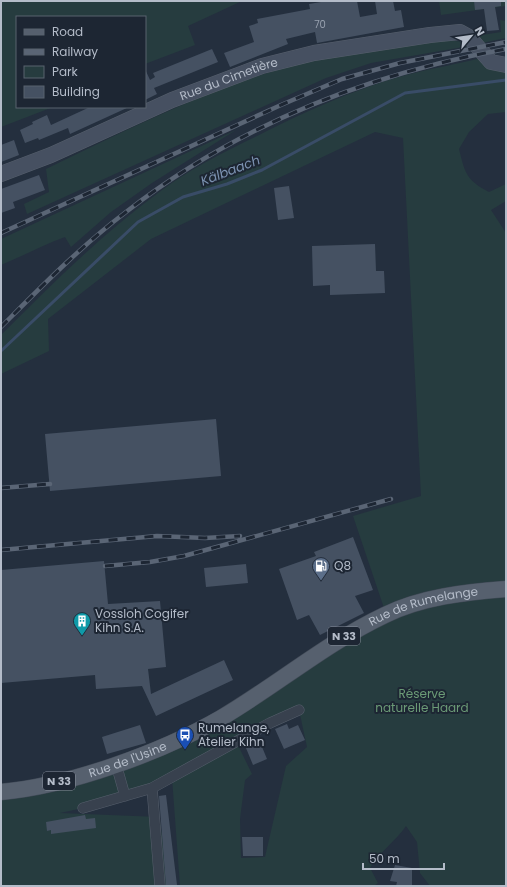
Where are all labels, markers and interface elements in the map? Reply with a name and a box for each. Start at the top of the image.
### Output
legend [16,16,146,108]
north arrow [451,16,491,56]
house number: 70 [314,17,326,32]
text: Road [52,23,83,40]
text: N [471,24,489,39]
text: Railway [52,43,98,60]
street label: Rue du Cimetière [177,53,280,104]
text: Park [52,63,79,80]
text: Building [52,83,100,100]
water label: Kälbaach [198,150,263,191]
fuel station icon: Q8 [311,556,331,581]
place label: Q8 [334,557,351,574]
street label: Rue de Rumelange [365,583,479,630]
place label: Vossloh Cogifer Kihn S.A. [95,605,189,636]
building icon: Vossloh Cogifer Kihn S.A. [72,611,92,636]
road number: N 33 [328,627,360,645]
park label: Réserve naturelle Haard [375,685,469,716]
place label: Rumelange, Atelier Kihn [198,719,270,750]
bus stop icon: Rumelange, Atelier Kihn [175,725,195,750]
street label: Rue de l'Usine [86,737,169,781]
road number: N 33 [43,772,75,790]
scale bar [363,845,444,871]
text: 50 m [369,850,400,867]

